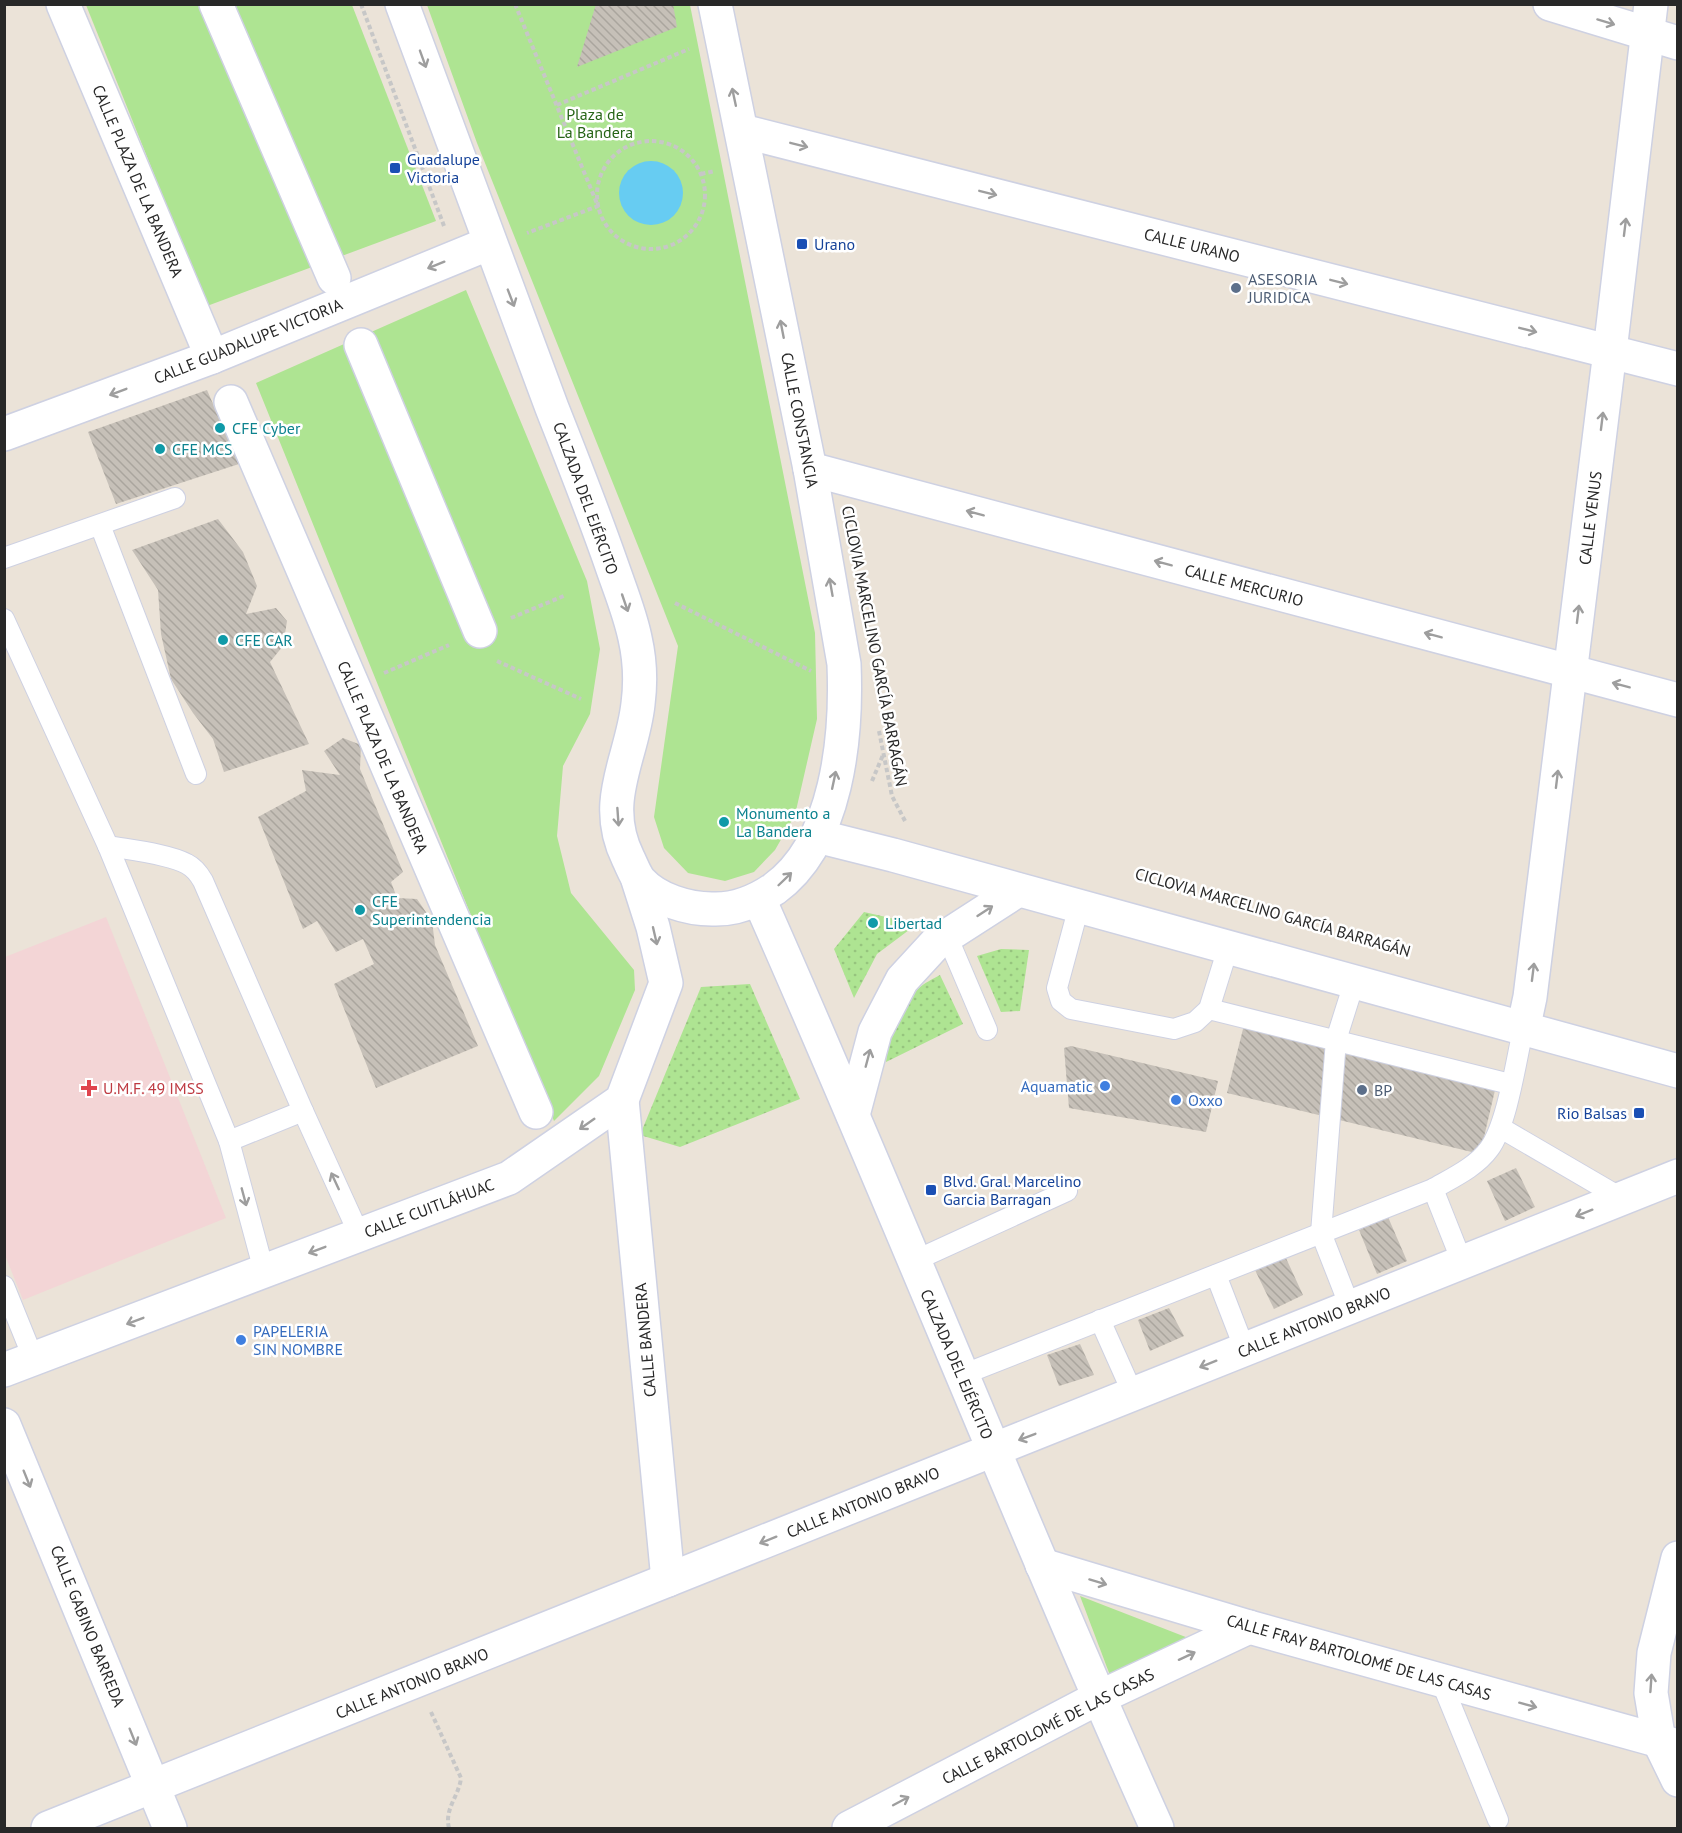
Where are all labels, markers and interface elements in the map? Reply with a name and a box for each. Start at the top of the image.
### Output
one-way arrow [1596,17,1615,28]
one-way arrow [418,50,429,68]
street label: CALLE PLAZA DE LA BANDERA [88,82,188,281]
one-way arrow [728,88,740,107]
park label: Plaza de La Bandera [557,104,633,142]
one-way arrow [789,139,808,151]
place label: Guadalupe Victoria [406,149,480,187]
marker: Guadalupe Victoria [388,161,402,175]
one-way arrow [978,187,997,199]
one-way arrow [1619,217,1630,237]
street label: CALLE URANO [1142,223,1242,267]
place label: Urano [814,234,855,254]
marker: Urano [795,237,809,251]
one-way arrow [427,260,446,271]
place label: ASESORIA JURIDICA [1247,269,1318,307]
one-way arrow [1330,277,1349,289]
marker: ASESORIA JURIDICA [1229,281,1243,295]
one-way arrow [506,288,517,307]
street label: CALLE GUADALUPE VICTORIA [151,294,346,388]
one-way arrow [776,320,787,340]
one-way arrow [1518,325,1537,337]
street label: CALLE CONSTANCIA [777,351,823,490]
one-way arrow [109,387,128,398]
one-way arrow [1596,411,1607,431]
place label: CFE Cyber [232,418,301,438]
street label: CALZADA DEL EJÉRCITO [549,419,623,577]
marker: CFE Cyber [213,421,227,435]
place label: CFE MCS [172,439,233,459]
marker: CFE MCS [153,442,167,456]
street label: CALLE VENUS [1574,470,1606,566]
street label: CICLOVIA MARCELINO GARCÍA BARRAGÁN [838,504,912,788]
one-way arrow [965,507,984,518]
one-way arrow [1154,557,1173,569]
street label: CALLE MERCURIO [1182,560,1306,610]
one-way arrow [825,578,836,598]
one-way arrow [620,593,631,612]
one-way arrow [1573,605,1584,625]
one-way arrow [1423,629,1442,641]
place label: CFE CAR [235,630,293,650]
marker: CFE CAR [216,633,230,647]
street label: CALLE PLAZA DE LA BANDERA [333,658,433,857]
one-way arrow [1612,679,1631,691]
one-way arrow [1552,769,1563,789]
one-way arrow [829,771,841,790]
place label: Monumento a La Bandera [736,803,831,841]
one-way arrow [613,807,624,826]
marker: Monumento a La Bandera [717,815,731,829]
street label: CICLOVIA MARCELINO GARCÍA BARRAGÁN [1133,863,1413,961]
one-way arrow [778,871,793,886]
place label: CFE Superintendencia [372,891,491,929]
marker: CFE Superintendencia [353,903,367,917]
one-way arrow [976,904,993,916]
place label: Libertad [885,913,942,933]
marker: Libertad [866,916,880,930]
one-way arrow [649,926,661,945]
one-way arrow [1528,963,1539,983]
one-way arrow [863,1049,874,1068]
place label: Aquamatic [1021,1076,1093,1096]
place label: U.M.F. 49 IMSS [103,1078,204,1098]
marker: U.M.F. 49 IMSS [80,1079,98,1097]
marker: Aquamatic [1098,1079,1112,1093]
place label: BP [1374,1080,1392,1100]
marker: BP [1355,1083,1369,1097]
place label: Oxxo [1188,1090,1223,1110]
marker: Oxxo [1169,1093,1183,1107]
place label: Rio Balsas [1557,1103,1627,1123]
marker: Rio Balsas [1632,1106,1646,1120]
one-way arrow [580,1118,596,1131]
place label: Blvd. Gral. Marcelino Garcia Barragan [943,1171,1081,1209]
one-way arrow [328,1172,340,1190]
street label: CALLE CUITLÁHUAC [361,1174,497,1242]
marker: Blvd. Gral. Marcelino Garcia Barragan [924,1183,938,1197]
one-way arrow [238,1187,250,1206]
one-way arrow [1575,1208,1594,1219]
one-way arrow [308,1245,327,1256]
street label: CALLE BANDERA [630,1282,660,1398]
street label: CALLE ANTONIO BRAVO [1234,1282,1394,1362]
street label: CALZADA DEL EJÉRCITO [916,1286,998,1442]
one-way arrow [126,1316,145,1327]
place label: PAPELERIA SIN NOMBRE [253,1321,343,1359]
marker: PAPELERIA SIN NOMBRE [234,1333,248,1347]
one-way arrow [1200,1359,1218,1370]
one-way arrow [1018,1432,1037,1443]
street label: CALLE ANTONIO BRAVO [783,1462,943,1542]
one-way arrow [22,1469,33,1487]
one-way arrow [759,1535,778,1546]
street label: CALLE GABINO BARREDA [46,1542,130,1710]
one-way arrow [1088,1577,1107,1588]
street label: CALLE FRAY BARTOLOMÉ DE LAS CASAS [1225,1610,1493,1704]
street label: CALLE ANTONIO BRAVO [332,1643,492,1723]
one-way arrow [1177,1649,1195,1661]
street label: CALLE BARTOLOMÉ DE LAS CASAS [938,1664,1158,1788]
one-way arrow [1646,1674,1657,1694]
one-way arrow [1518,1699,1537,1711]
one-way arrow [128,1727,139,1745]
one-way arrow [892,1795,909,1807]

